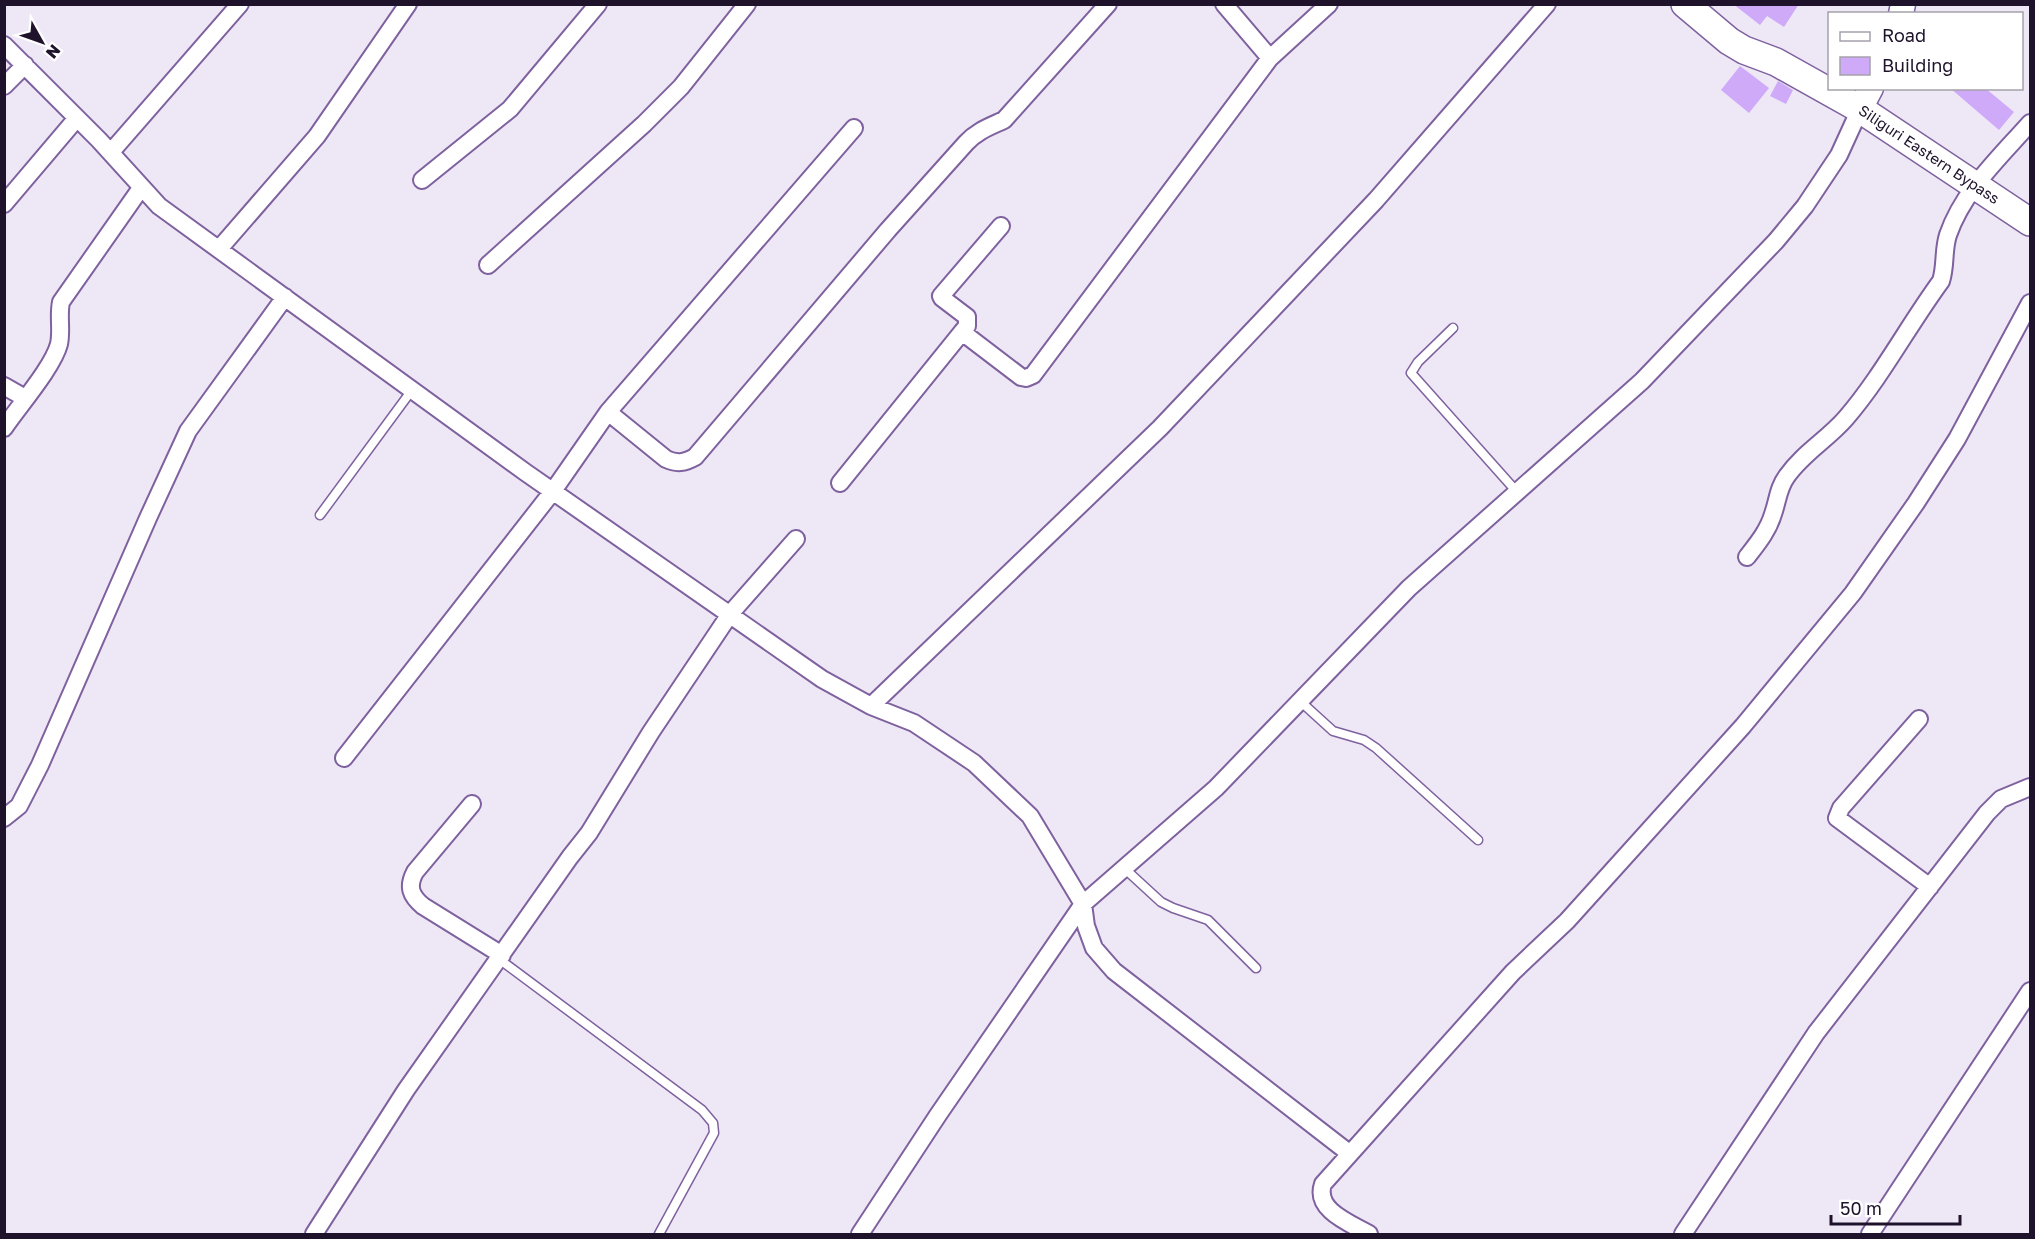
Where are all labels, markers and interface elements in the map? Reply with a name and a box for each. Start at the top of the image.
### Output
north arrow [12,12,72,72]
legend [1828,12,2023,90]
text: Road [1882,24,1926,46]
text: N [42,41,65,63]
text: Building [1882,54,1953,76]
street label: Siliguri Eastern Bypass [1855,101,2003,207]
scale bar [1831,1188,1960,1226]
text: 50 m [1840,1197,1882,1219]

